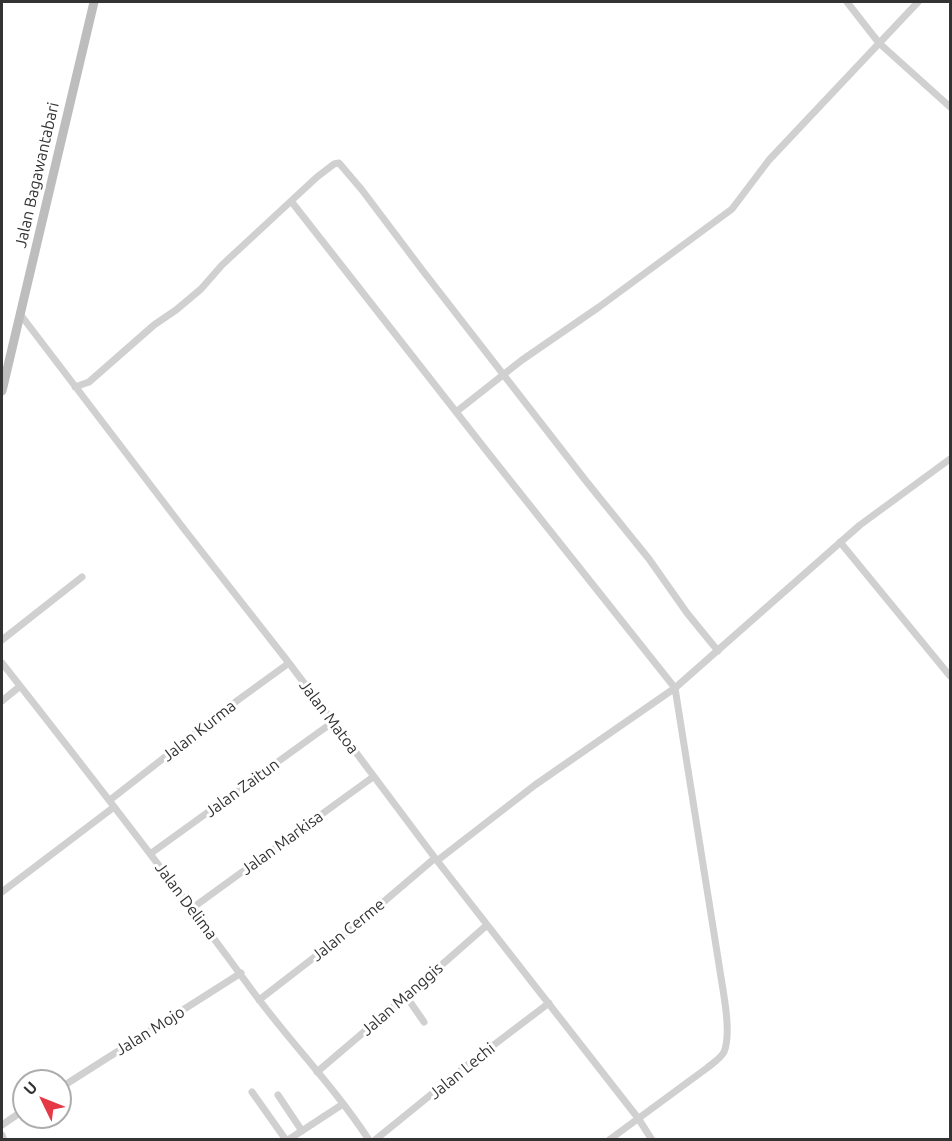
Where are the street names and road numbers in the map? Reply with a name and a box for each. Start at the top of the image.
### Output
street label: Jalan Bagawantabari [11,100,63,250]
street label: Jalan Matoa [295,676,363,758]
street label: Jalan Kurma [158,696,240,766]
street label: Jalan Zaitun [201,755,283,821]
street label: Jalan Markisa [237,807,327,879]
street label: Jalan Delima [151,859,221,943]
street label: Jalan Cerme [308,895,388,965]
street label: Jalan Manggis [357,958,447,1040]
street label: Jalan Mojo [112,1002,188,1060]
street label: Jalan Lechi [425,1039,499,1103]

